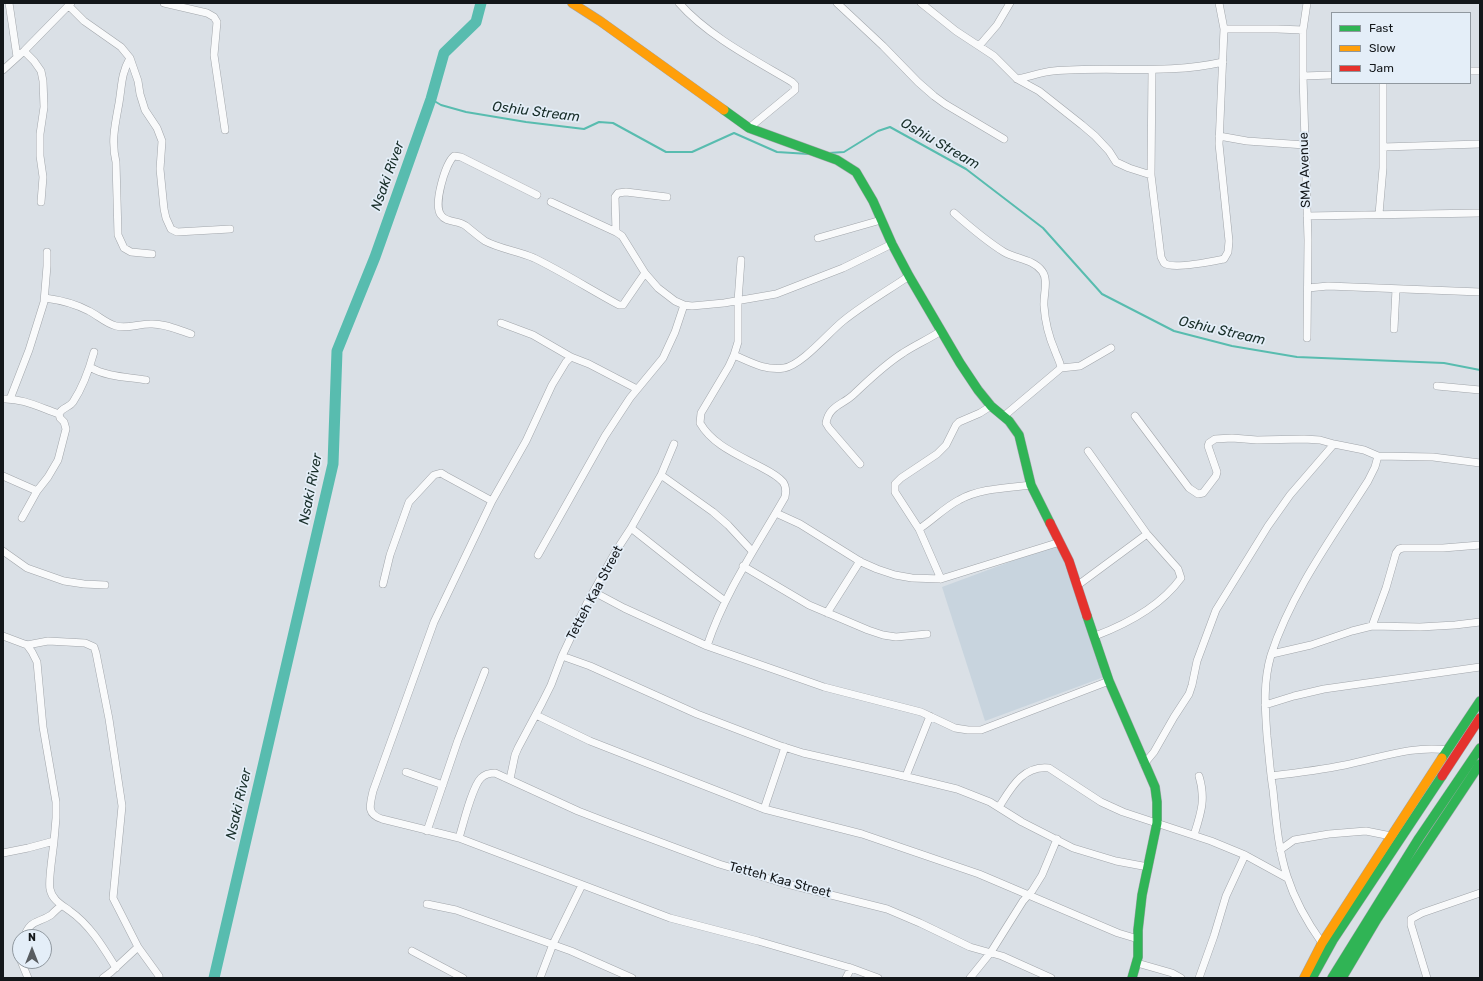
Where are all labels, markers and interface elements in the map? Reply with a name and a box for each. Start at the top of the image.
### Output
legend [1331,12,1471,84]
text: Fast [1369,21,1393,35]
text: Slow [1369,41,1396,55]
text: Jam [1369,61,1394,75]
water label: Oshiu Stream [491,98,581,126]
water label: Oshiu Stream [898,115,982,173]
street label: SMA Avenue [1296,132,1314,208]
water label: Nsaki River [368,139,408,213]
water label: Oshiu Stream [1177,313,1267,349]
water label: Nsaki River [296,452,326,526]
street label: Tetteh Kaa Street [563,543,627,643]
water label: Nsaki River [223,767,255,841]
street label: Tetteh Kaa Street [727,859,833,901]
north arrow [12,929,52,969]
text: N [28,931,36,944]

